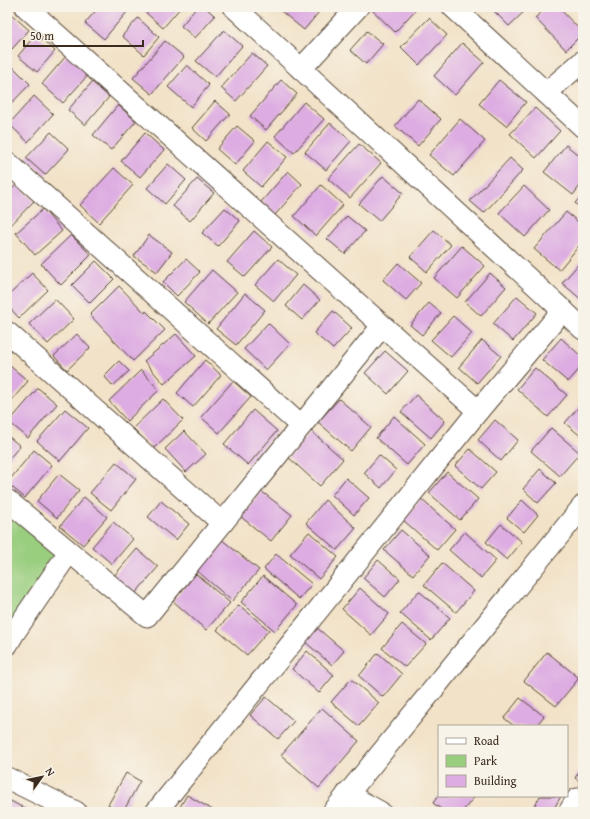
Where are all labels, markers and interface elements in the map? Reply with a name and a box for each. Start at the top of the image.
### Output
scale bar [24,22,143,48]
text: 50 m [30,27,54,44]
legend [438,725,568,797]
text: Road [474,732,500,749]
text: Park [474,752,498,769]
north arrow [22,757,62,797]
text: N [42,764,59,780]
text: Building [474,772,517,789]

